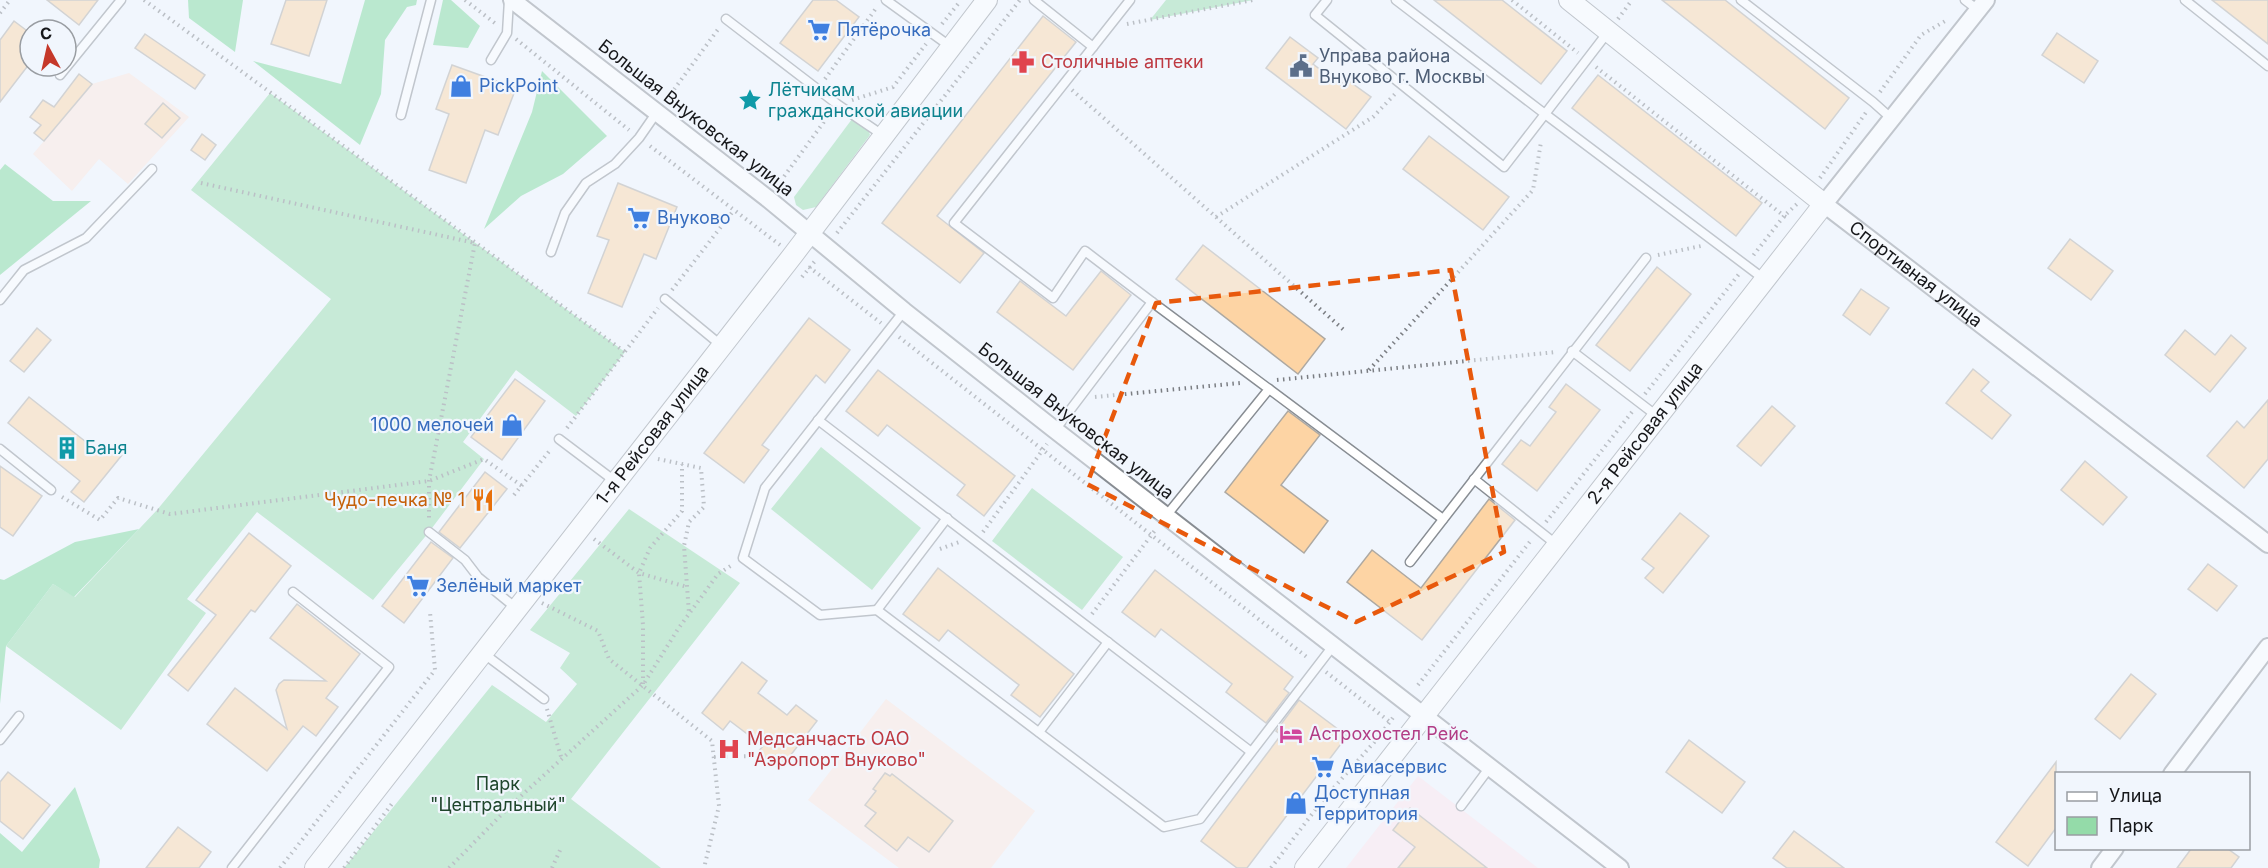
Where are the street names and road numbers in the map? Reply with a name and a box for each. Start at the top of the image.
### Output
street label: Большая Внуковская улица [595,35,798,200]
street label: Спортивная улица [1845,216,1987,331]
street label: Большая Внуковская улица [975,338,1178,503]
street label: 2-я Рейсовая улица [1583,358,1707,508]
street label: 1-я Рейсовая улица [591,361,713,509]

